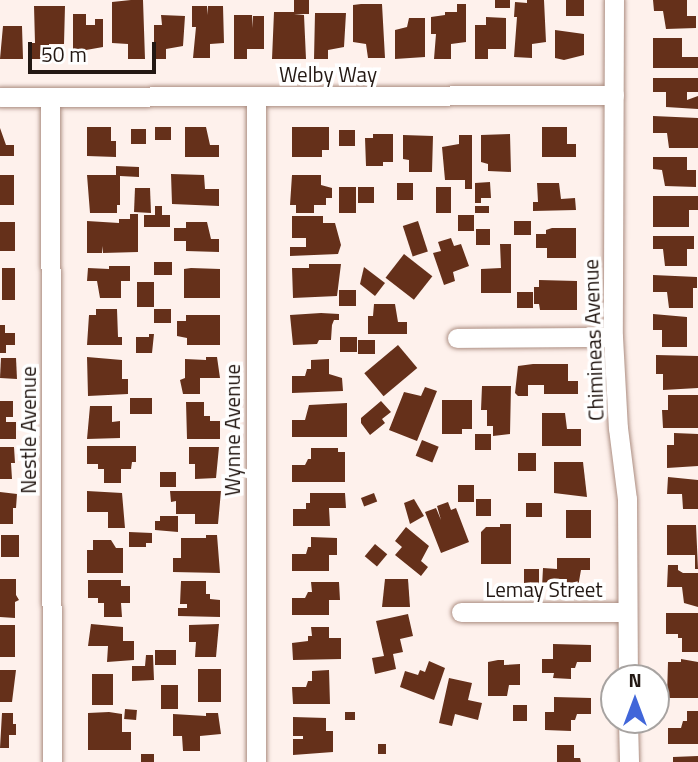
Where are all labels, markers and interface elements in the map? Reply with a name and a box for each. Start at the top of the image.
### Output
scale bar [32,28,159,72]
text: 50 m [41,38,87,70]
street label: Welby Way [279,61,377,87]
street label: Chimineas Avenue [578,259,608,421]
street label: Wynne Avenue [219,364,245,496]
street label: Nestle Avenue [15,366,41,494]
street label: Lemay Street [485,576,603,602]
north arrow [600,664,670,734]
text: N [628,665,642,694]

